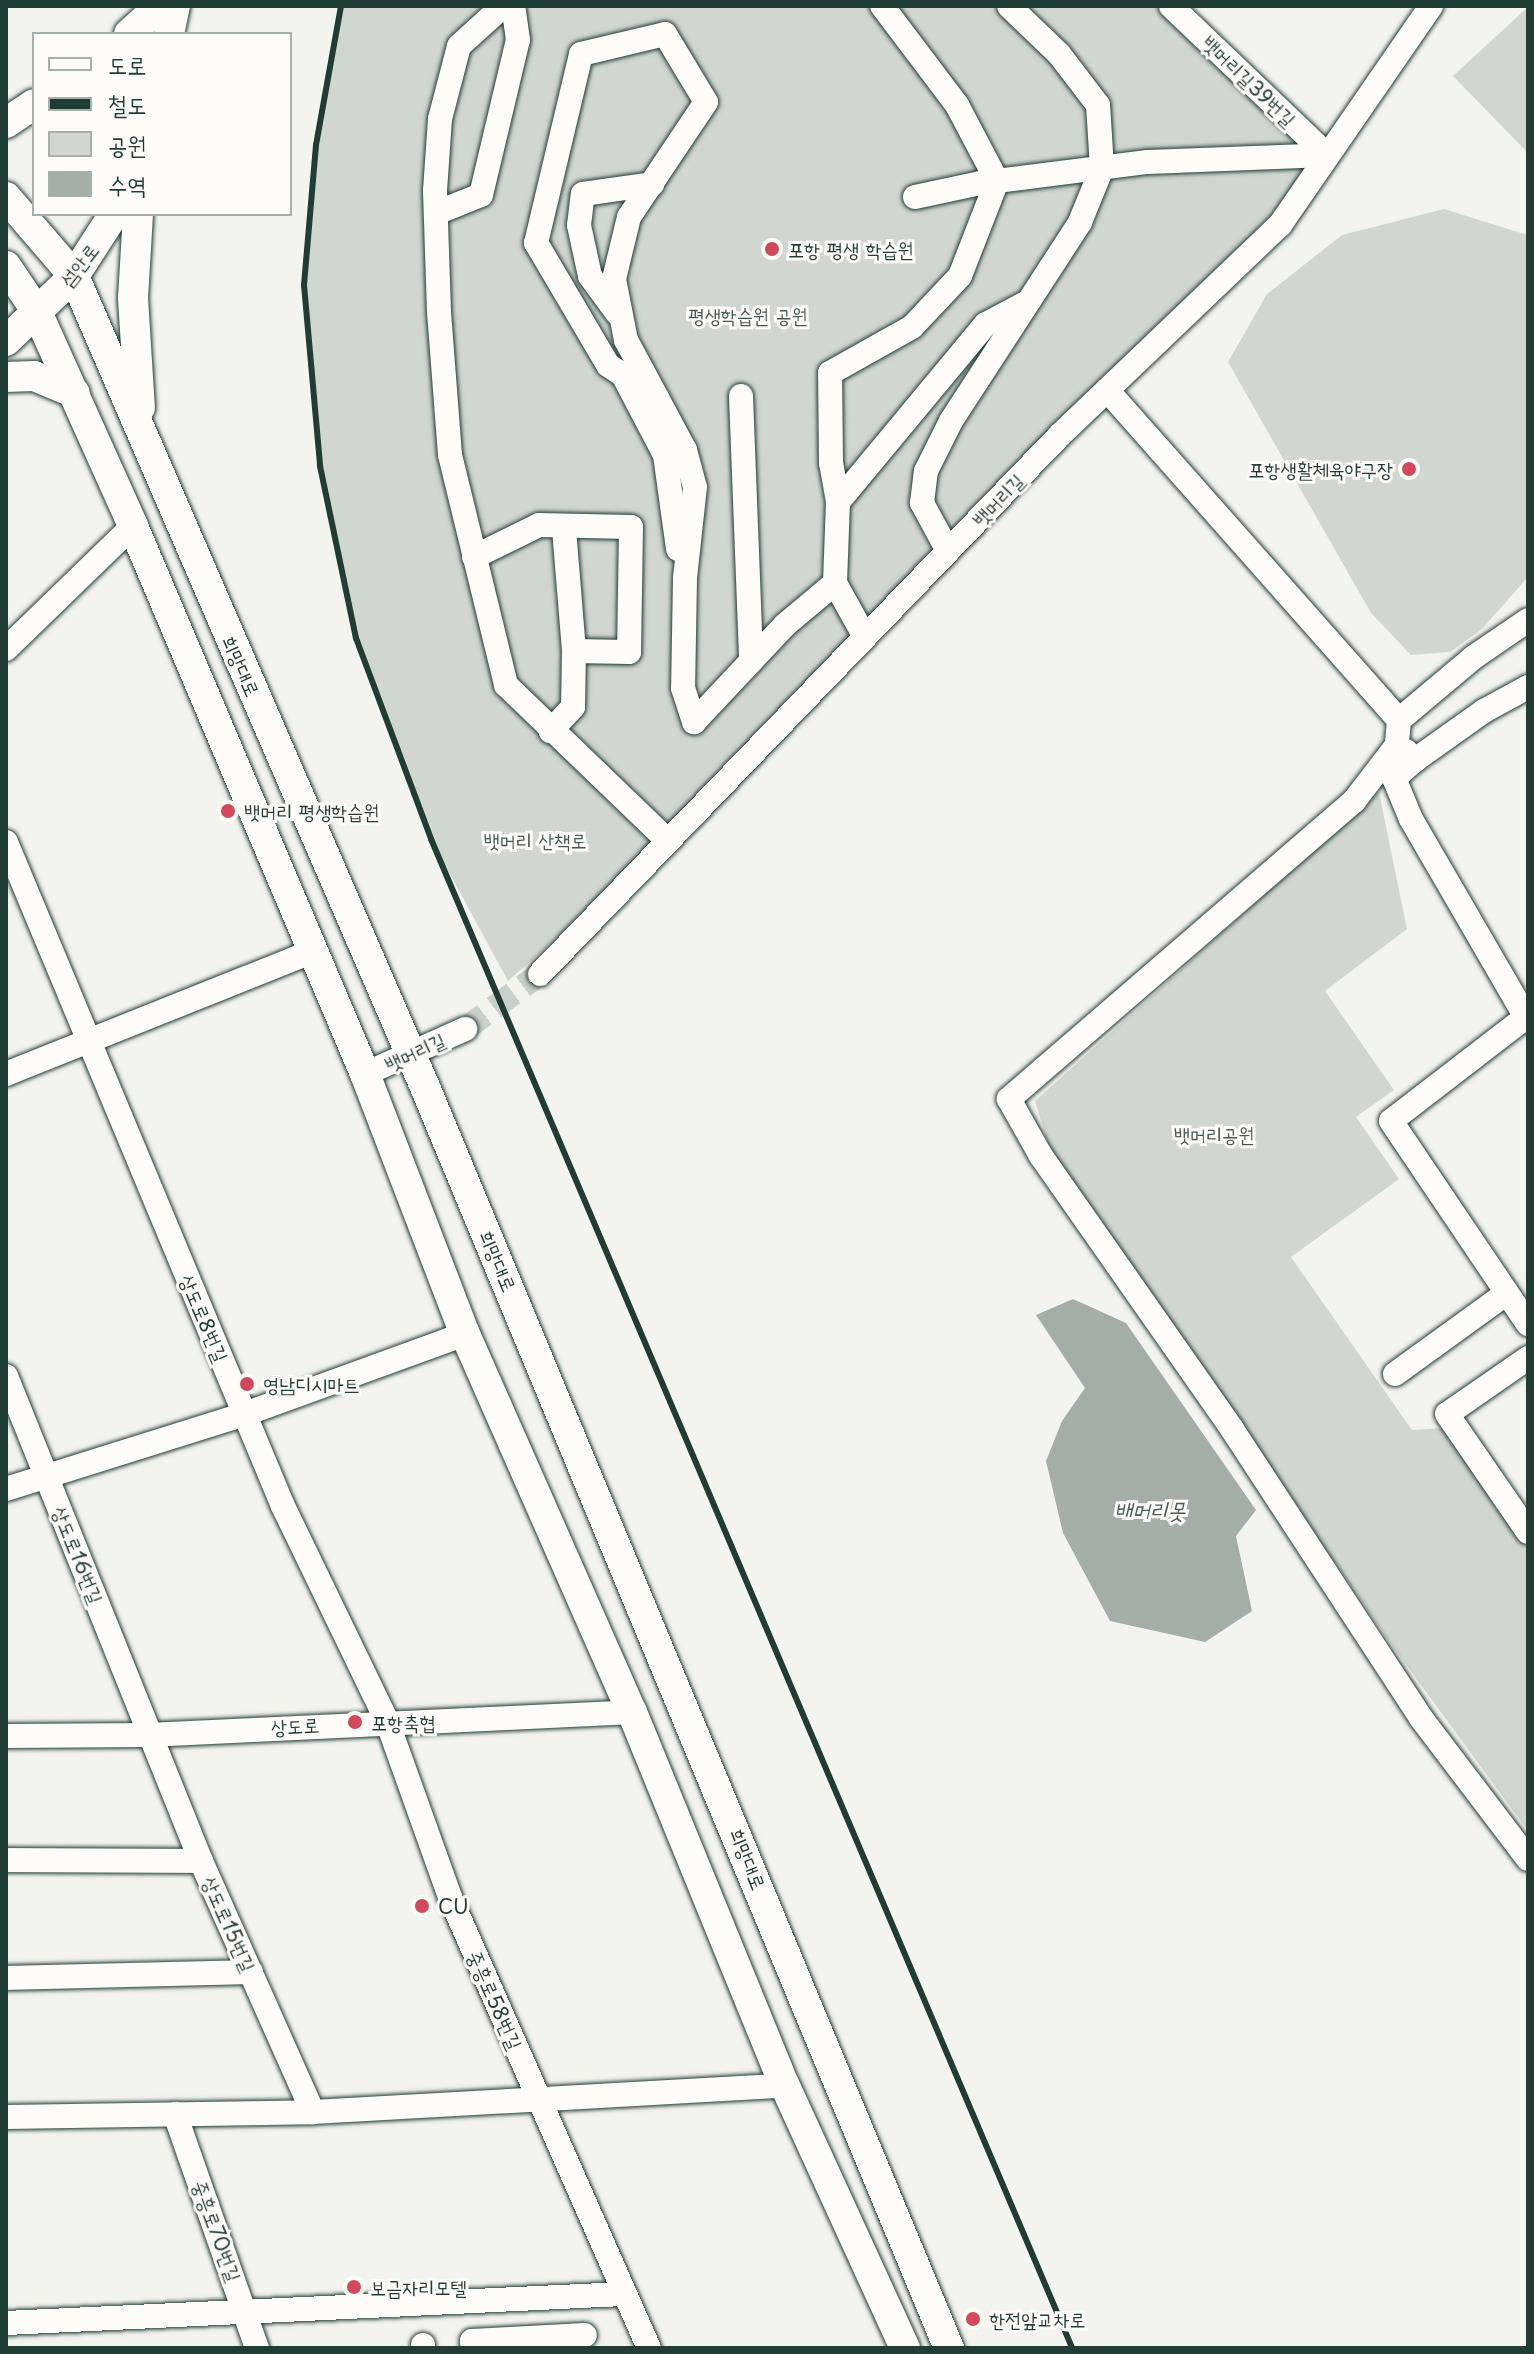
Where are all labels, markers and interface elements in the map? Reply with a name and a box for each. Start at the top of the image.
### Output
street label: 뱃머리길39번길 [1197,30,1301,132]
legend [32,32,292,216]
text: 도로 [108,46,147,82]
text: 철도 [108,86,147,122]
text: 공원 [108,126,147,162]
text: 수역 [108,166,147,202]
place label: 포항 평생 학습원 [788,237,914,261]
street label: 섬안로 [55,239,103,291]
marker: 포항 평생 학습원 [763,240,781,258]
park label: 평생학습원 공원 [688,303,808,327]
place label: 포항생활체육야구장 [1248,457,1393,481]
marker: 포항생활체육야구장 [1400,460,1418,478]
street label: 뱃머리길 [967,469,1029,531]
street label: 희망대로 [217,632,265,700]
place label: 뱃머리 평생학습원 [244,799,379,823]
marker: 뱃머리 평생학습원 [219,802,237,820]
park label: 뱃머리 산책로 [483,828,587,852]
street label: 뱃머리길 [381,1028,449,1076]
park label: 뱃머리공원 [1174,1122,1254,1146]
street label: 희망대로 [474,1227,522,1295]
street label: 상도로8번길 [175,1271,233,1365]
place label: 영남디시마트 [263,1372,360,1396]
marker: 영남디시마트 [238,1375,256,1393]
water label: 배머리못 [1115,1496,1185,1522]
street label: 상도로16번길 [47,1503,109,1607]
place label: 포항축협 [371,1710,435,1734]
street label: 상도로 [270,1713,320,1739]
marker: 포항축협 [346,1713,364,1731]
street label: 희망대로 [725,1825,771,1893]
street label: 상도로15번길 [197,1872,261,1976]
place label: CU [438,1894,469,1918]
marker: CU [413,1897,431,1915]
street label: 중흥로58번길 [463,1947,527,2053]
street label: 중흥로70번길 [188,2177,246,2285]
place label: 보금자리모텔 [370,2275,467,2299]
marker: 보금자리모텔 [345,2278,363,2296]
place label: 한전앞교차로 [989,2307,1086,2331]
marker: 한전앞교차로 [964,2310,982,2328]

